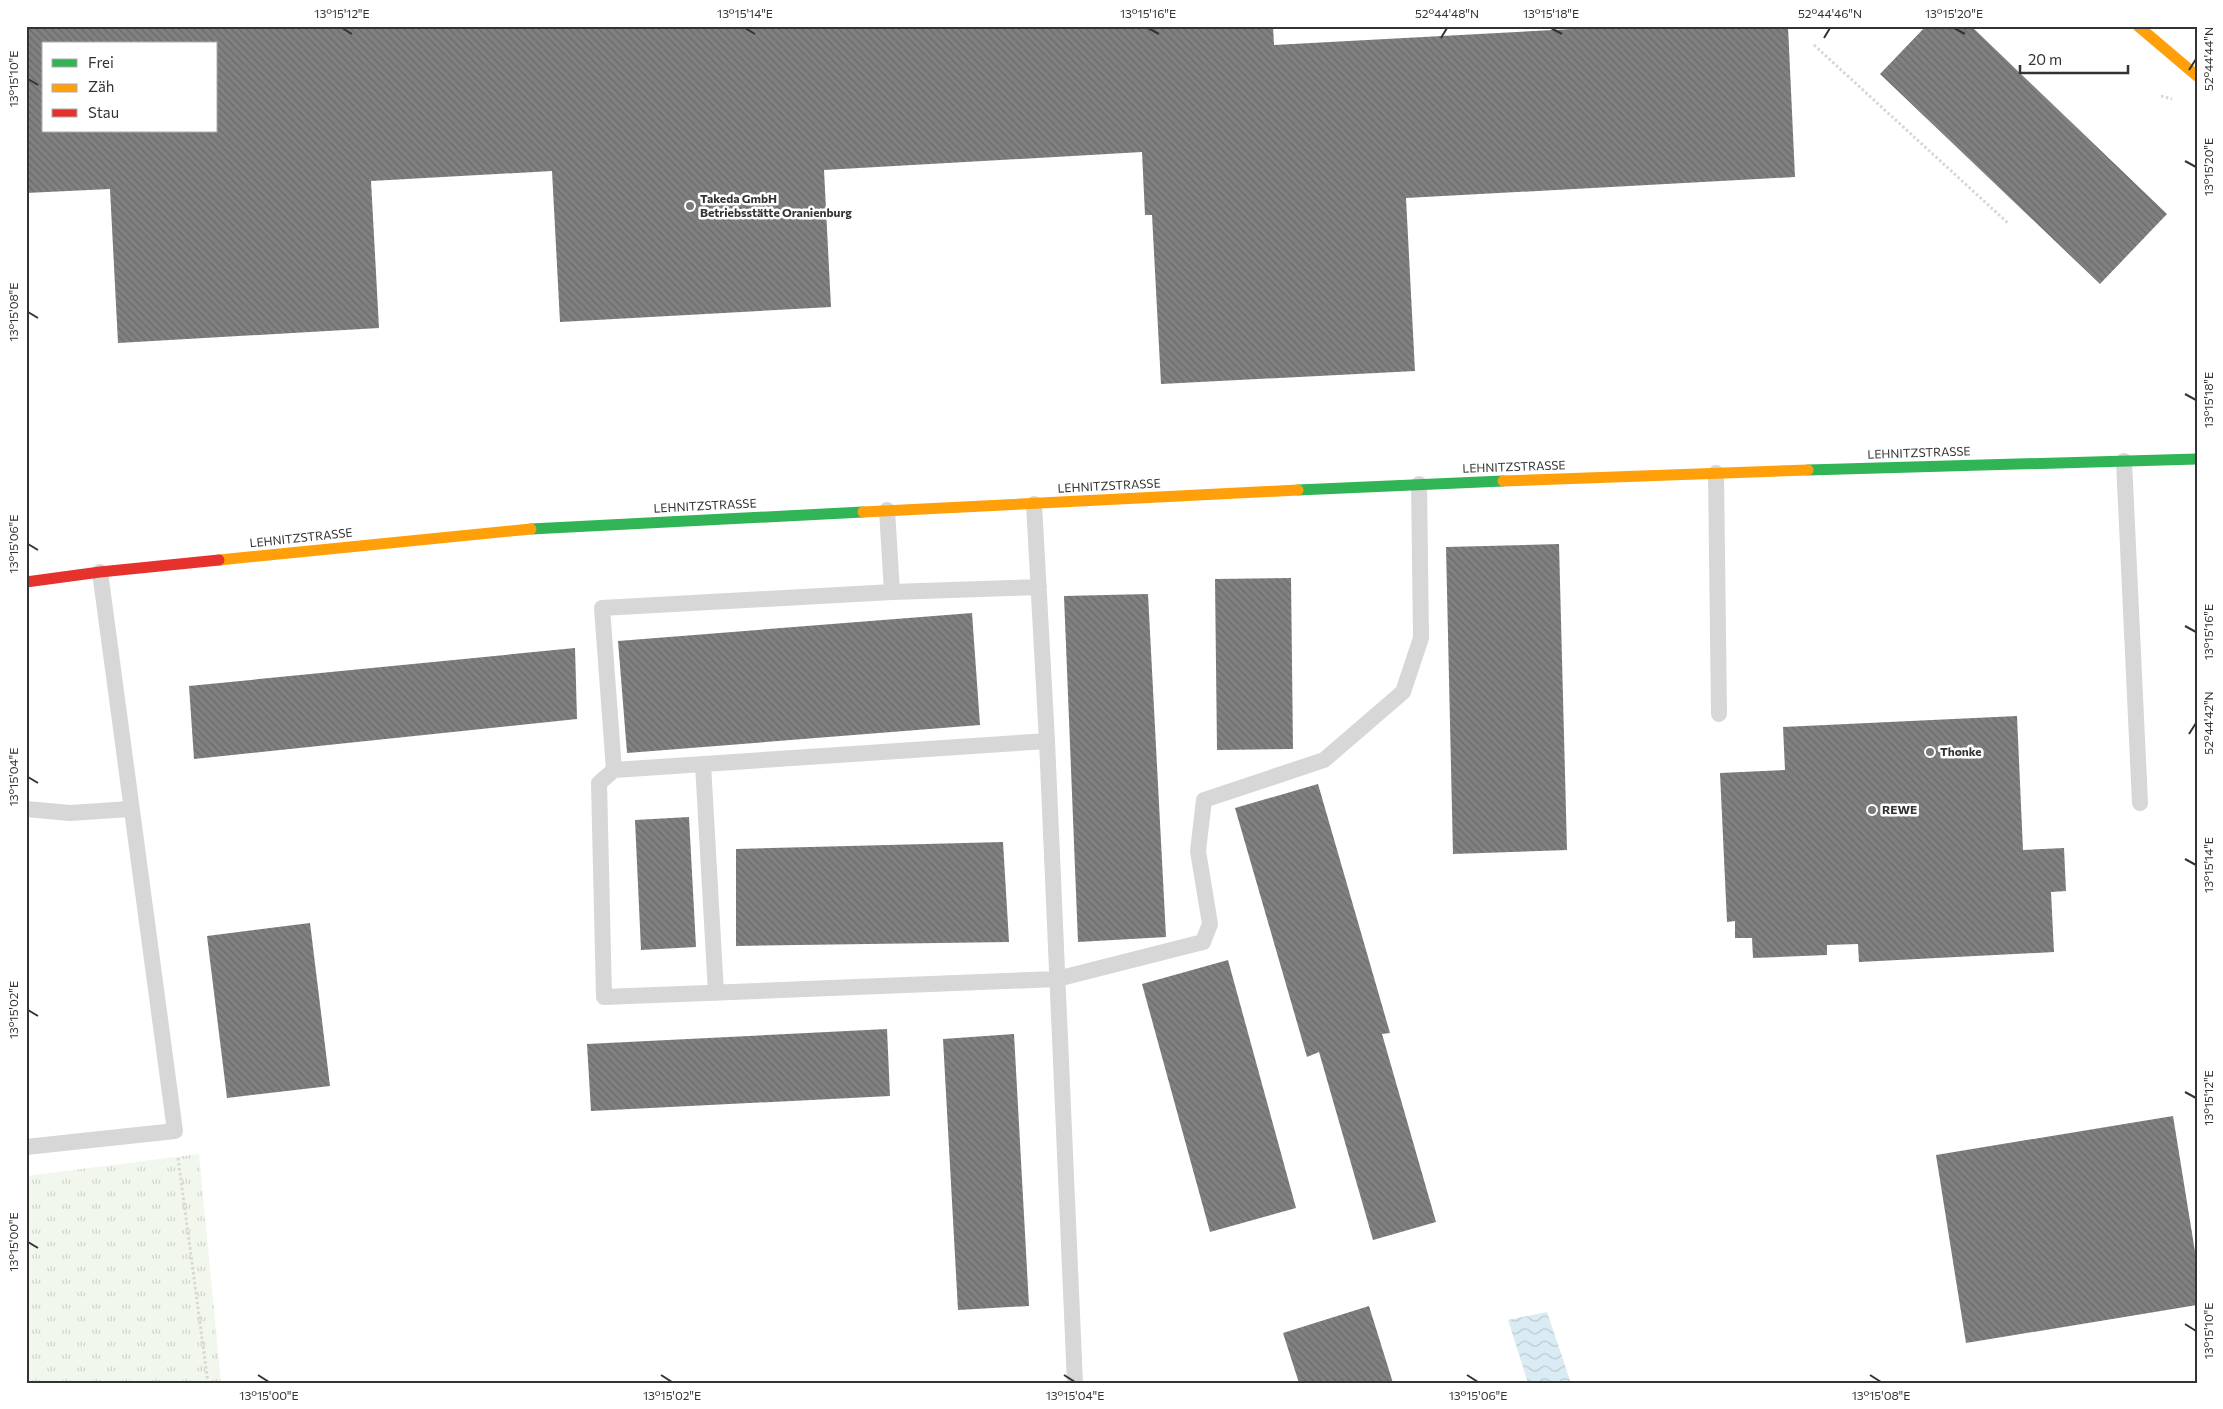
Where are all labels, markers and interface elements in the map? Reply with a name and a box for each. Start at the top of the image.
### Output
text: 13°15'12"E [314,6,370,20]
text: 13°15'14"E [717,6,773,20]
text: 13°15'16"E [1120,6,1176,20]
text: 52°44'48"N [1415,6,1479,20]
text: 13°15'18"E [1523,6,1579,20]
text: 52°44'46"N [1798,6,1862,20]
text: 13°15'20"E [1925,6,1983,20]
text: 52°44'44"N [2201,27,2215,91]
legend [42,42,218,132]
scale bar [2020,42,2128,74]
text: 20 m [2028,50,2062,68]
text: 13°15'10"E [6,51,20,107]
text: Frei [88,53,114,71]
text: Zäh [88,77,114,95]
text: Stau [88,103,119,121]
text: 13°15'20"E [2201,138,2215,196]
place label: Takeda GmbH Betriebsstätte Oranienburg [700,191,852,219]
marker: Takeda GmbH Betriebsstätte Oranienburg [684,200,696,212]
text: 13°15'08"E [6,283,20,341]
text: 13°15'18"E [2201,372,2215,428]
street label: LEHNITZSTRASSE [1867,443,1971,461]
street label: LEHNITZSTRASSE [1462,457,1566,475]
street label: LEHNITZSTRASSE [1057,475,1161,495]
street label: LEHNITZSTRASSE [653,495,757,515]
text: 13°15'06"E [6,515,20,573]
street label: LEHNITZSTRASSE [249,525,353,549]
text: 13°15'16"E [2201,604,2215,660]
text: 52°44'42"N [2201,691,2215,755]
place label: Thonke [1940,744,1982,758]
marker: Thonke [1924,746,1936,758]
text: 13°15'04"E [6,748,20,806]
place label: REWE [1882,802,1917,816]
marker: REWE [1866,804,1878,816]
text: 13°15'14"E [2201,837,2215,893]
text: 13°15'02"E [6,981,20,1039]
text: 13°15'12"E [2201,1070,2215,1126]
text: 13°15'00"E [6,1212,20,1272]
text: 13°15'10"E [2201,1303,2215,1359]
text: 13°15'00"E [239,1388,299,1402]
text: 13°15'02"E [643,1388,701,1402]
text: 13°15'04"E [1046,1388,1104,1402]
text: 13°15'06"E [1449,1388,1507,1402]
text: 13°15'08"E [1852,1388,1910,1402]

